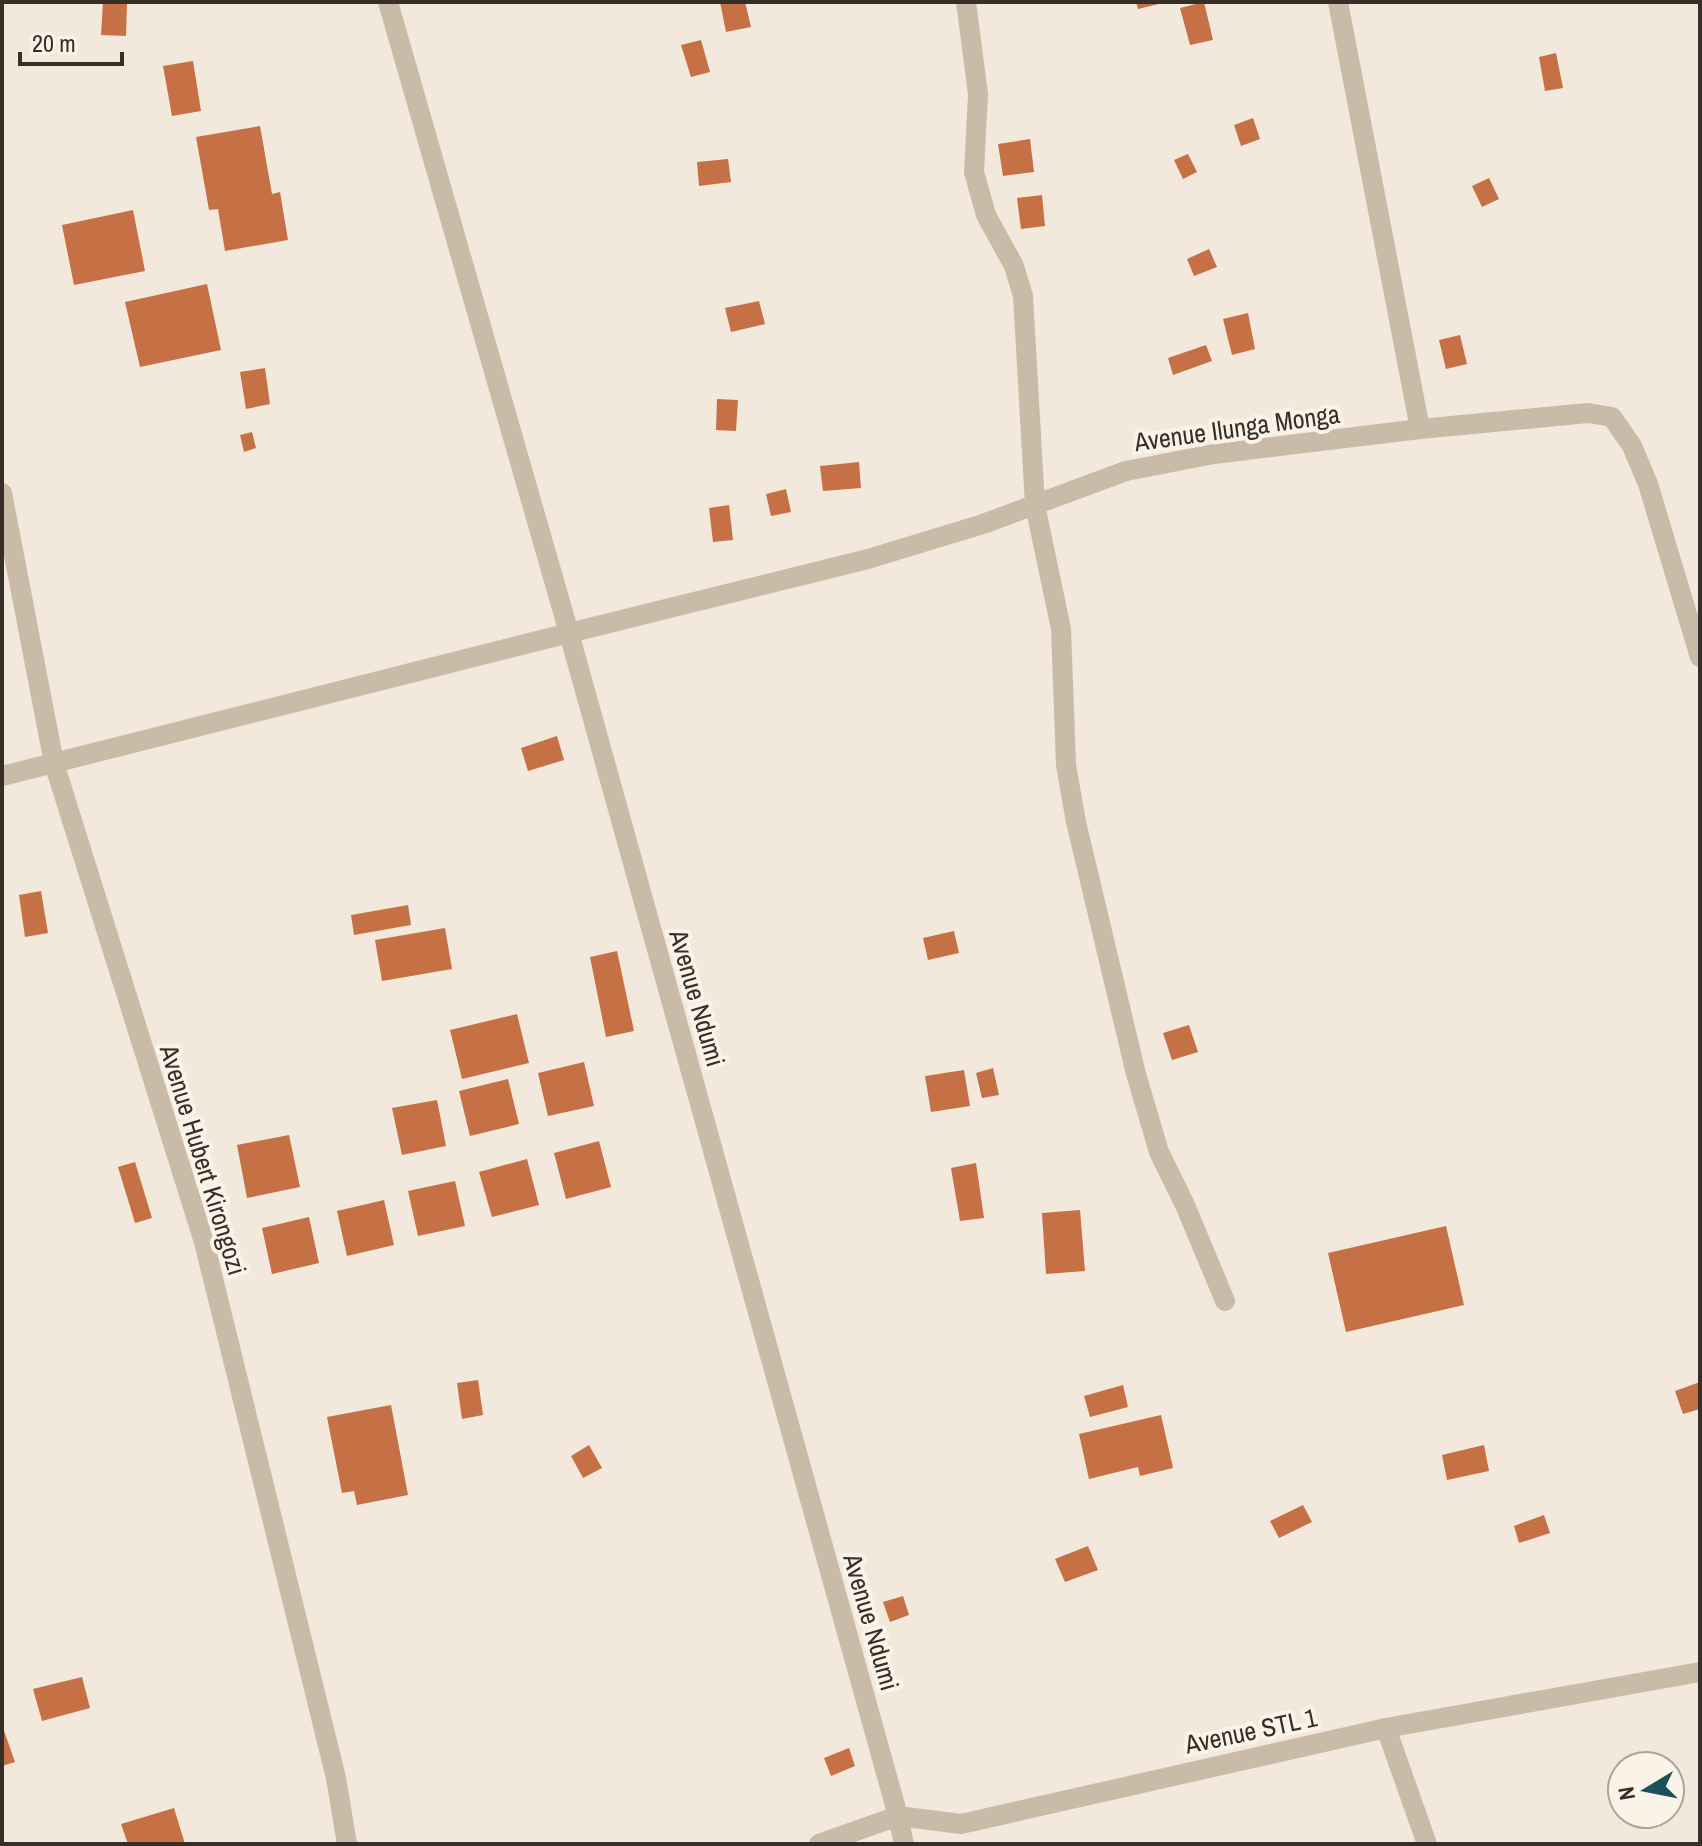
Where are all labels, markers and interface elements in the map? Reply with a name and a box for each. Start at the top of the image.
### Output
scale bar [20,16,122,66]
text: 20 m [32,27,76,59]
street label: Avenue Ilunga Monga [1131,396,1342,459]
street label: Avenue Ndumi [661,924,734,1070]
street label: Avenue Hubert Kirongozi [152,1039,255,1279]
street label: Avenue Ndumi [835,1548,908,1694]
street label: Avenue STL 1 [1181,1699,1320,1762]
north arrow [1606,1750,1686,1830]
text: N [1610,1784,1642,1802]

